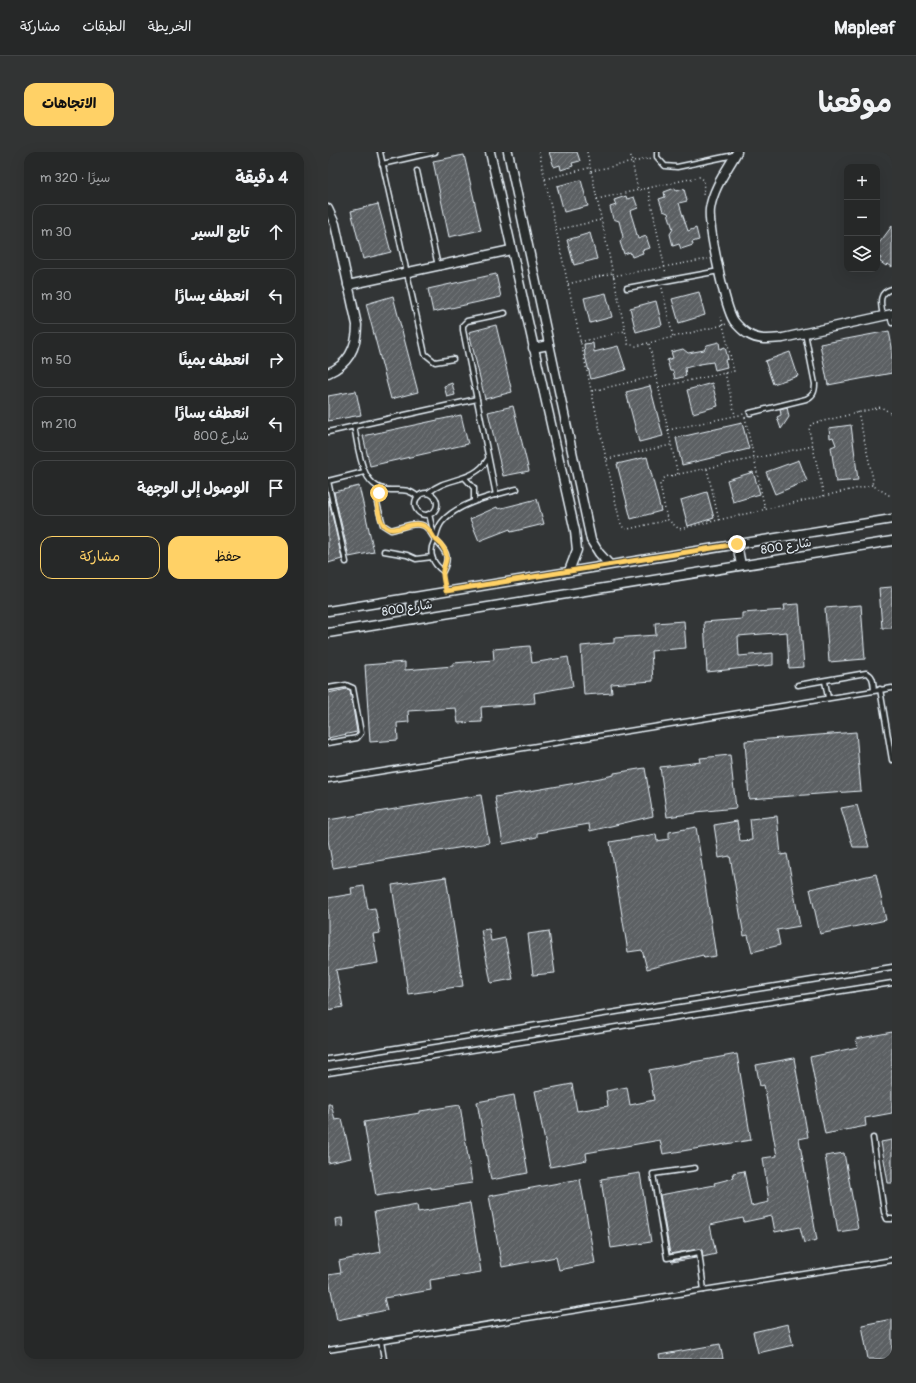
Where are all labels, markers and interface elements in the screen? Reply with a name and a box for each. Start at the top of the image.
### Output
text: Mapleaf [834,16,896,40]
text: مشاركة [20,18,60,35]
text: الطبقات [82,18,126,35]
text: الخريطة [148,18,191,35]
button: الاتجاهات [24,83,114,126]
text: موقعنا [818,86,892,121]
map controls [844,164,880,272]
button: + [844,164,880,200]
text: 4 دقيقة [235,167,288,188]
text: سيرًا · 320 m [40,170,110,186]
button: − [844,200,880,236]
icon: ahead [265,221,287,243]
text: تابع السير [192,223,249,242]
text: 30 m [41,224,72,240]
button: layers [844,236,880,272]
icon: left [265,285,287,307]
text: انعطف يسارًا [175,287,249,306]
text: 30 m [41,288,72,304]
icon: right [265,349,287,371]
text: انعطف يمينًا [179,351,249,370]
text: 50 m [41,352,71,368]
text: انعطف يسارًا [175,404,249,423]
icon: left [265,413,287,435]
text: 210 m [41,416,77,432]
text: شارع 800 [194,428,249,444]
icon: arrive [265,477,287,499]
text: الوصول إلى الوجهة [137,479,249,498]
route start [370,484,388,502]
route end [728,535,746,553]
street label: شارع 800 [760,535,813,559]
button: مشاركة [40,536,160,579]
button: حفظ [168,536,288,579]
street label: شارع 800 [381,597,434,621]

